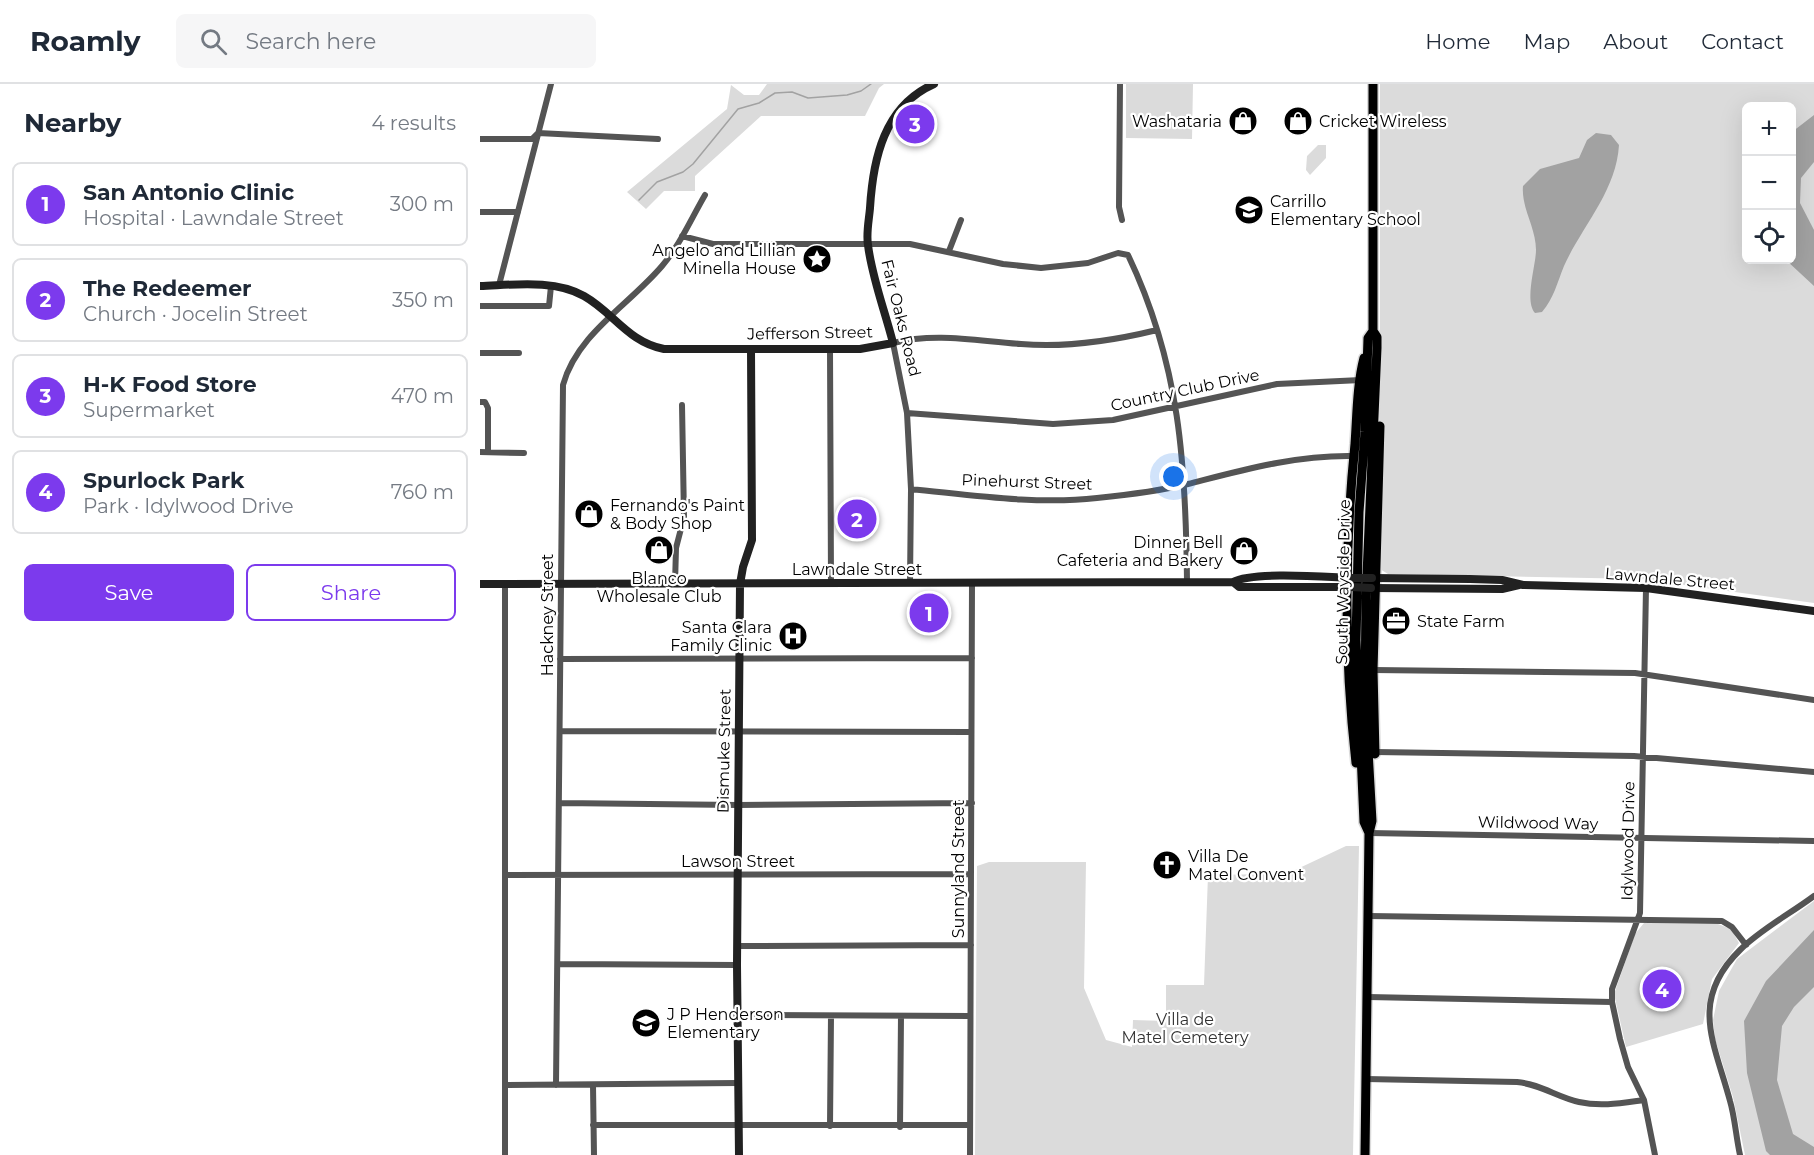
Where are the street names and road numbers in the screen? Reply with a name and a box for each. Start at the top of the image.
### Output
street label: Fair Oaks Road [877,257,925,379]
street label: Jefferson Street [746,322,874,344]
street label: Country Club Drive [1109,365,1261,415]
street label: Pinehurst Street [961,470,1093,494]
street label: South Wayside Drive [1332,499,1354,665]
street label: Hackney Street [538,553,557,676]
street label: Lawndale Street [792,560,923,579]
street label: Lawndale Street [1604,564,1736,594]
street label: Dismuke Street [713,688,735,813]
street label: Idylwood Drive [1617,781,1639,901]
street label: Sunnyland Street [949,799,968,938]
street label: Wildwood Way [1478,812,1599,834]
street label: Lawson Street [681,852,795,871]

